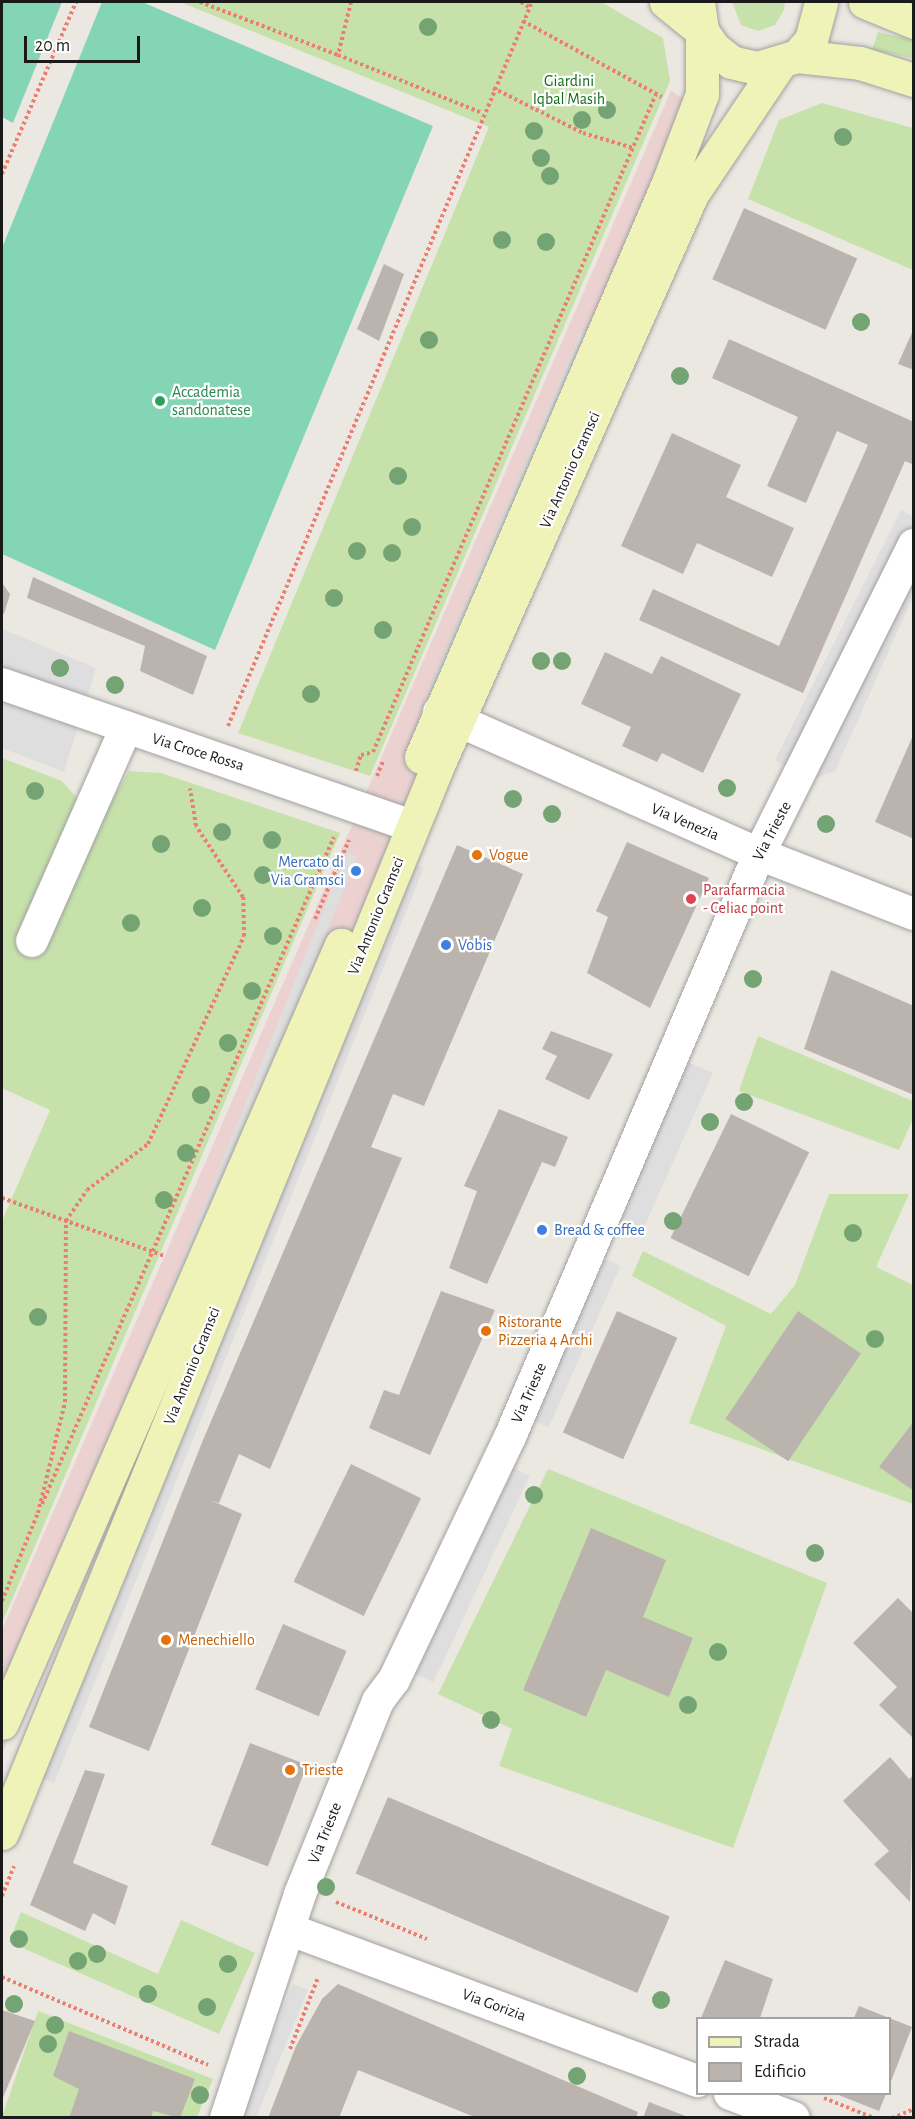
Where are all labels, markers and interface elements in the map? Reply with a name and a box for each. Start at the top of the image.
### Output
scale bar [27,24,142,62]
text: 20 m [35,37,70,55]
park label: Giardini Iqbal Masih [533,71,605,109]
place label: Accademia sandonatese [172,382,251,420]
marker: Accademia sandonatese [153,394,167,408]
street label: Via Antonio Gramsci [536,409,604,531]
street label: Via Croce Rossa [150,729,246,775]
street label: Via Trieste [748,798,796,864]
street label: Via Venezia [648,799,722,845]
place label: Vogue [489,845,528,865]
marker: Vogue [470,848,484,862]
place label: Mercato di Via Gramsci [271,852,344,890]
street label: Via Antonio Gramsci [344,854,408,978]
marker: Mercato di Via Gramsci [349,864,363,878]
place label: Parafarmacia - Celiac point [703,880,785,918]
marker: Parafarmacia - Celiac point [684,892,698,906]
place label: Vobis [458,935,492,955]
marker: Vobis [439,938,453,952]
place label: Bread & coffee [554,1220,645,1240]
marker: Bread & coffee [535,1223,549,1237]
street label: Via Antonio Gramsci [160,1304,224,1428]
place label: Ristorante Pizzeria 4 Archi [498,1312,593,1350]
marker: Ristorante Pizzeria 4 Archi [479,1324,493,1338]
street label: Via Trieste [507,1360,551,1426]
place label: Menechiello [178,1630,255,1650]
marker: Menechiello [159,1633,173,1647]
place label: Trieste [302,1760,343,1780]
marker: Trieste [283,1763,297,1777]
street label: Via Trieste [304,1800,346,1866]
street label: Via Gorizia [459,1985,529,2025]
legend [696,2017,891,2095]
text: Strada [754,2033,800,2051]
text: Edificio [754,2063,806,2081]

